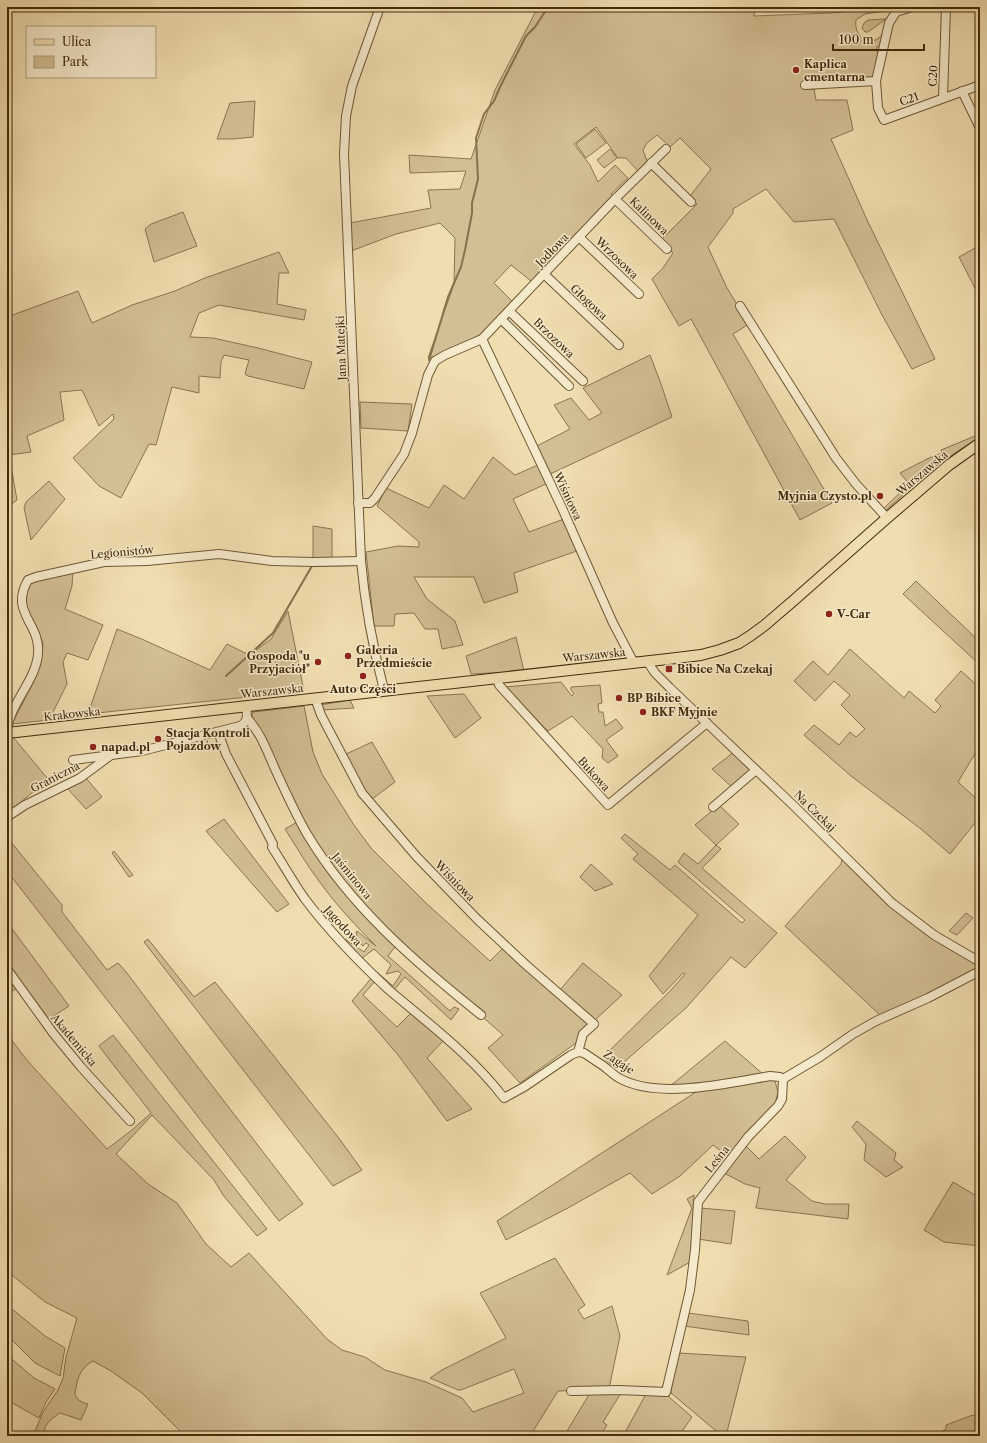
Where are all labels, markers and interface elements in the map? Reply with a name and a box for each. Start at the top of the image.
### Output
legend [26,26,156,78]
scale bar [833,26,924,52]
text: 100 m [839,32,874,47]
text: Ulica [62,34,92,49]
text: Park [62,54,89,69]
place label: Kaplica cmentarna [804,57,866,84]
marker: Kaplica cmentarna [791,65,801,75]
street label: C20 [925,65,941,87]
street label: C21 [897,89,921,109]
street label: Kalinowa [627,194,672,238]
street label: Jodłowa [531,230,572,271]
street label: Wrzosowa [592,233,641,282]
street label: Głogowa [568,281,611,323]
street label: Jana Matejki [333,315,349,383]
street label: Brzozowa [531,315,577,361]
street label: Warszawska [893,447,951,499]
street label: Wiśniowa [550,469,585,522]
place label: Myjnia Czysto.pl [777,489,872,503]
marker: Myjnia Czysto.pl [875,491,885,501]
street label: Legionistów [90,542,155,562]
place label: V-Car [836,607,871,621]
marker: V-Car [824,609,834,619]
place label: Galeria Przedmieście [356,643,433,670]
street label: Warszawska [561,645,626,665]
place label: Gospoda "u Przyjaciół" [247,649,311,676]
marker: Galeria Przedmieście [343,651,353,661]
marker: Gospoda "u Przyjaciół" [313,657,323,667]
place label: Bibice Na Czekaj [677,662,773,676]
marker: Bibice Na Czekaj [664,664,674,674]
marker: Auto Części [358,671,368,681]
street label: Warszawska [239,681,304,701]
place label: Auto Części [329,682,396,696]
place label: BP Bibice [627,691,681,705]
marker: BP Bibice [614,693,624,703]
street label: Krakowska [43,704,101,724]
place label: BKF Myjnie [651,705,718,719]
marker: BKF Myjnie [638,707,648,717]
place label: Stacja Kontroli Pojazdów [166,726,250,753]
marker: Stacja Kontroli Pojazdów [153,734,163,744]
place label: napad.pl [101,740,150,754]
marker: napad.pl [88,742,98,752]
street label: Bukowa [575,754,613,794]
street label: Graniczna [28,759,82,795]
street label: Na Czekaj [791,788,839,834]
street label: Jaśminowa [328,848,375,902]
street label: Wiśniowa [431,857,478,905]
street label: Jagodowa [320,901,365,949]
street label: Akademicka [47,1010,100,1069]
street label: Zagaje [601,1047,637,1077]
street label: Leśna [702,1142,732,1175]

